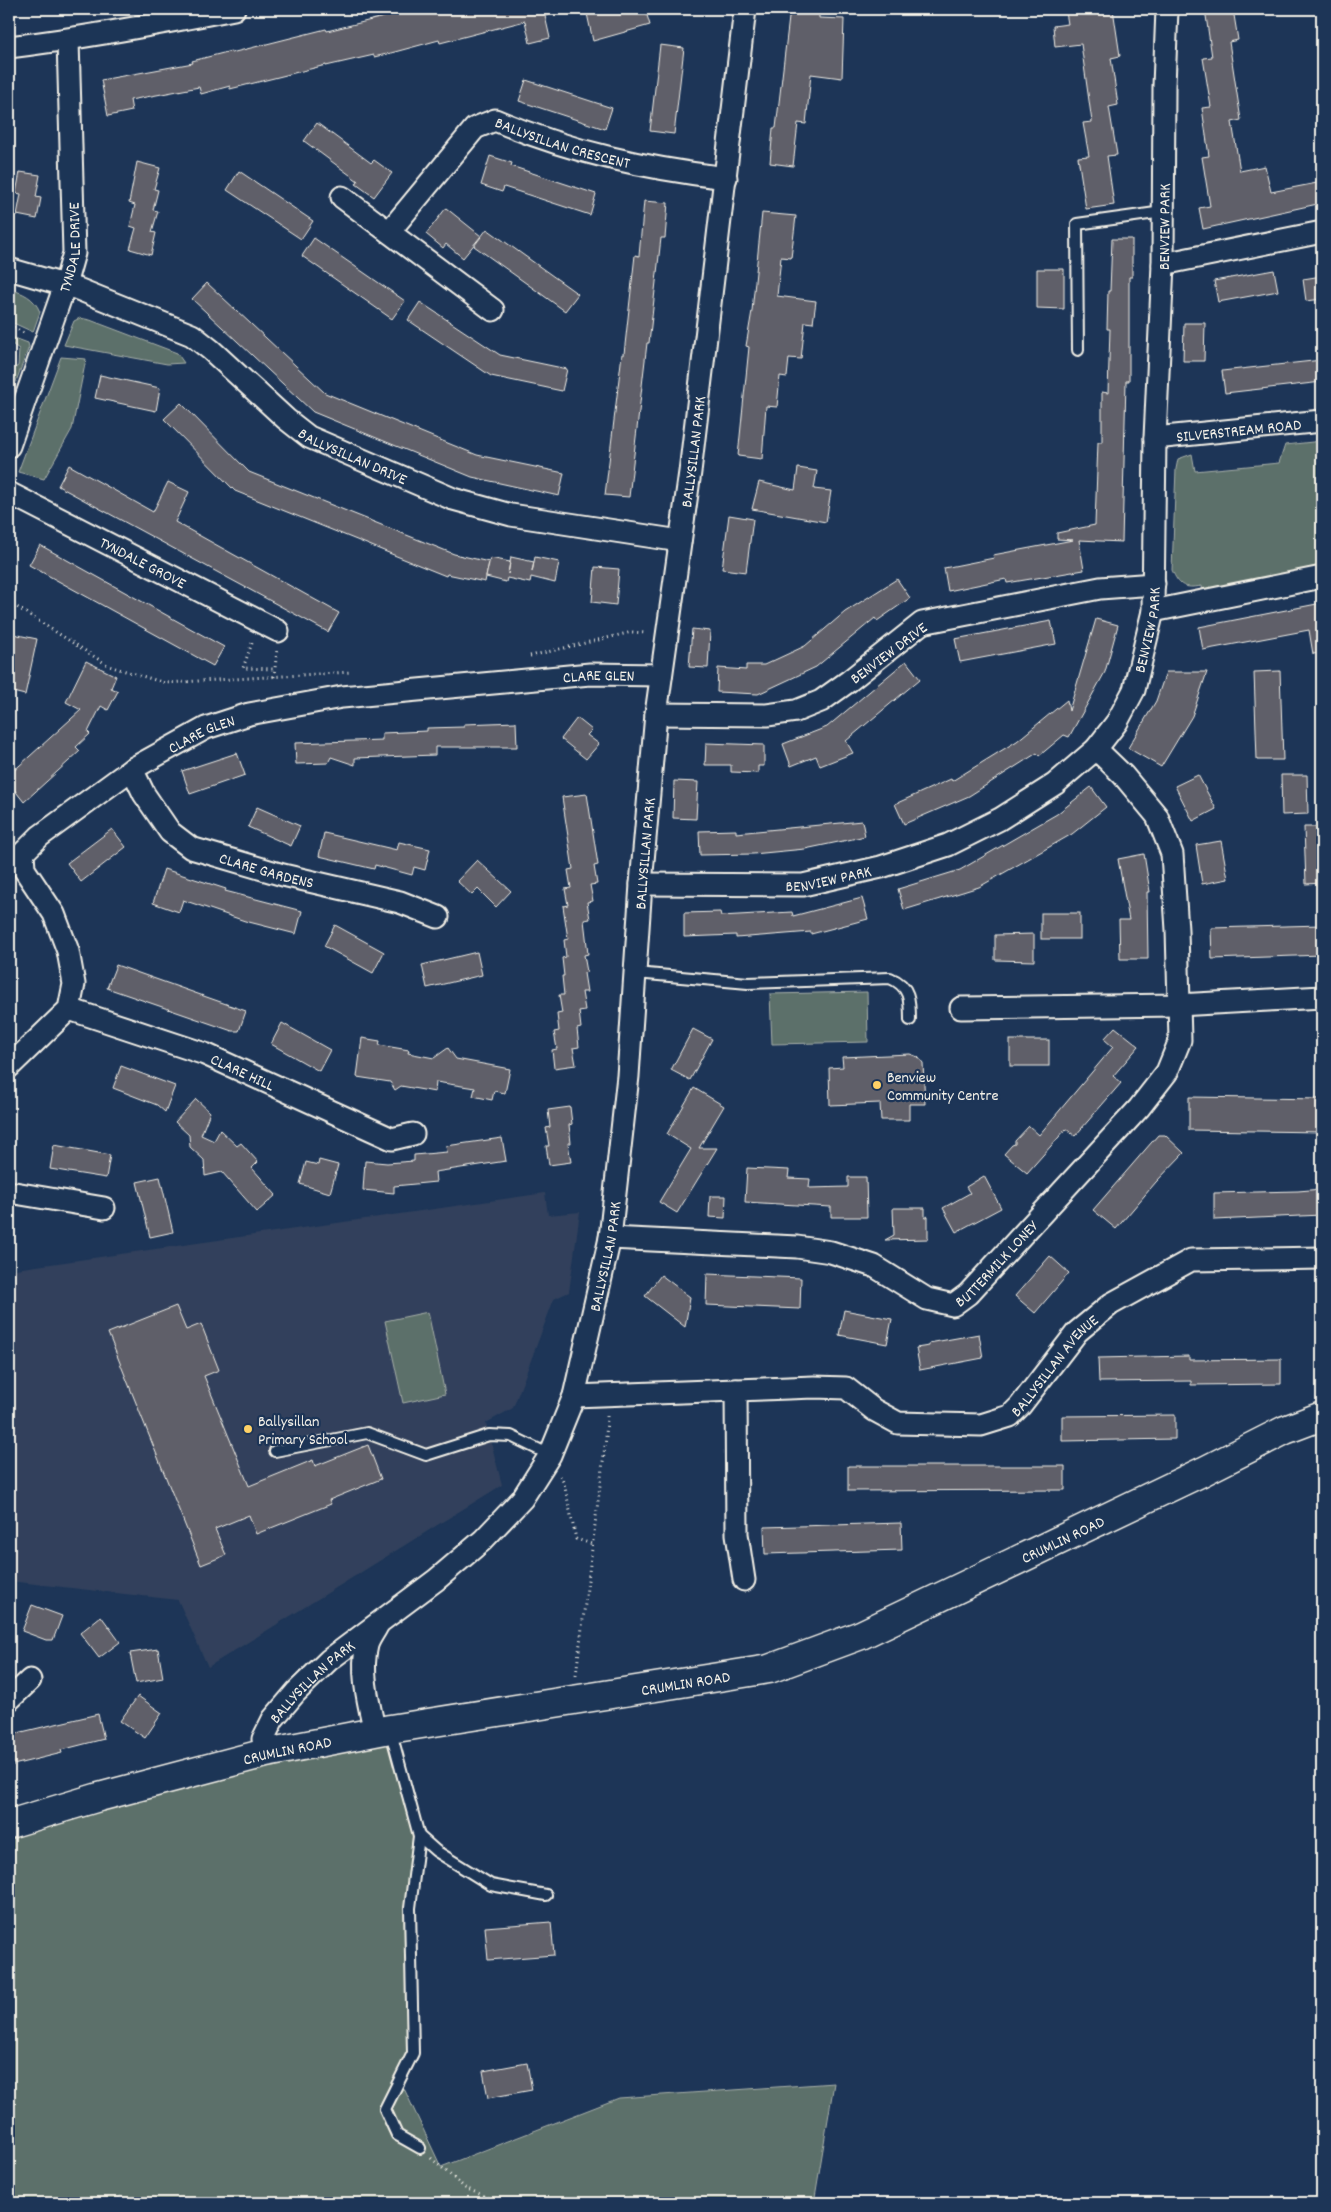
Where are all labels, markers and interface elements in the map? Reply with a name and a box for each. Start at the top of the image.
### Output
street label: BALLYSILLAN CRESCENT [491,112,632,176]
street label: BENVIEW PARK [1154,183,1177,271]
street label: TYNDALE DRIVE [54,201,88,296]
street label: BALLYSILLAN PARK [676,395,713,509]
street label: SILVERSTREAM ROAD [1175,414,1303,450]
street label: BALLYSILLAN DRIVE [292,423,411,492]
street label: TYNDALE GROVE [95,532,190,596]
street label: BENVIEW PARK [1130,587,1167,675]
street label: BENVIEW DRIVE [846,617,934,691]
street label: CLARE GLEN [562,665,635,690]
street label: CLARE GLEN [164,710,238,761]
street label: BALLYSILLAN PARK [630,797,663,910]
street label: CLARE GARDENS [216,848,316,896]
street label: BENVIEW PARK [786,861,874,899]
street label: CLARE HILL [206,1049,278,1098]
place label: Benview Community Centre [887,1067,999,1108]
marker: Benview Community Centre [871,1079,883,1091]
street label: BALLYSILLAN PARK [585,1200,628,1314]
street label: BUTTERMILK LONEY [951,1215,1045,1314]
street label: BALLYSILLAN AVENUE [1006,1310,1105,1423]
place label: Ballysillan Primary School [258,1411,348,1452]
marker: Ballysillan Primary School [242,1423,254,1435]
street label: CRUMLIN ROAD [1018,1511,1109,1571]
street label: BALLYSILLAN PARK [265,1636,361,1729]
street label: CRUMLIN ROAD [640,1666,732,1703]
street label: CRUMLIN ROAD [241,1732,334,1773]

